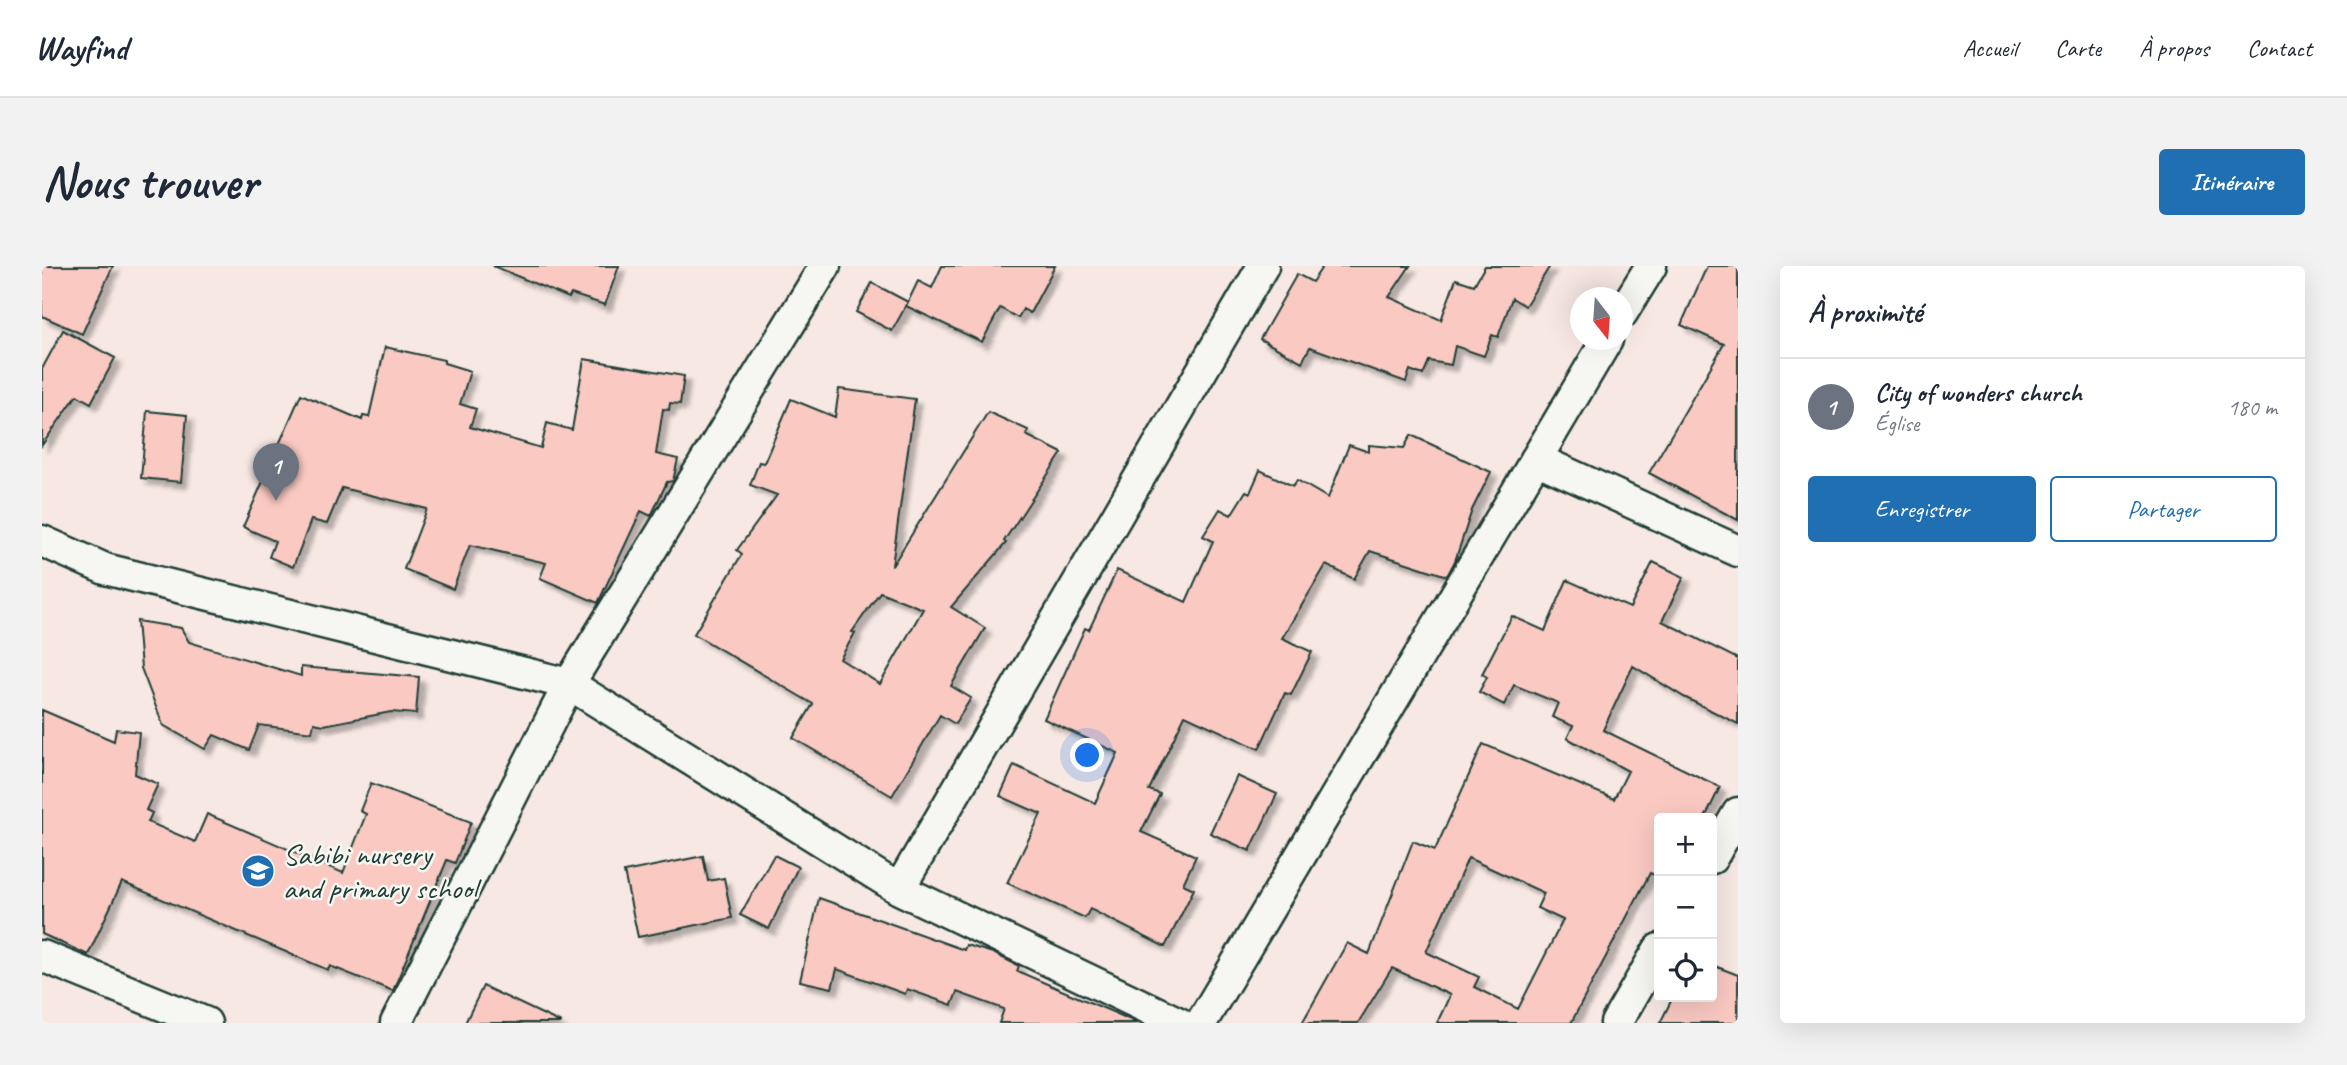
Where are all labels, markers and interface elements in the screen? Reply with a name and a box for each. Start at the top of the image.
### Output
text: Wayfind [35,27,128,69]
text: Accueil [1963,33,2017,63]
text: Carte [2055,33,2101,63]
text: À propos [2139,33,2209,63]
text: Contact [2247,33,2312,63]
button: Itinéraire [2159,149,2305,215]
text: Nous trouver [42,151,257,213]
north arrow [1570,287,1633,350]
text: À proximité [1808,293,1922,331]
text: City of wonders church [1875,376,2082,409]
text: 1 [1826,393,1836,422]
text: 180 m [2228,393,2277,422]
text: Église [1875,409,1919,438]
pin: 1 [253,443,299,501]
button: Enregistrer [1808,476,2036,542]
button: Partager [2050,476,2277,542]
your location [1070,738,1104,772]
map controls [1654,813,1717,1002]
button: + [1654,813,1717,876]
place label: Sabibi nursery and primary school [283,835,482,907]
school or university icon: Sabibi nursery and primary school [239,852,277,890]
button: − [1654,876,1717,939]
button: locate [1654,939,1717,1002]

